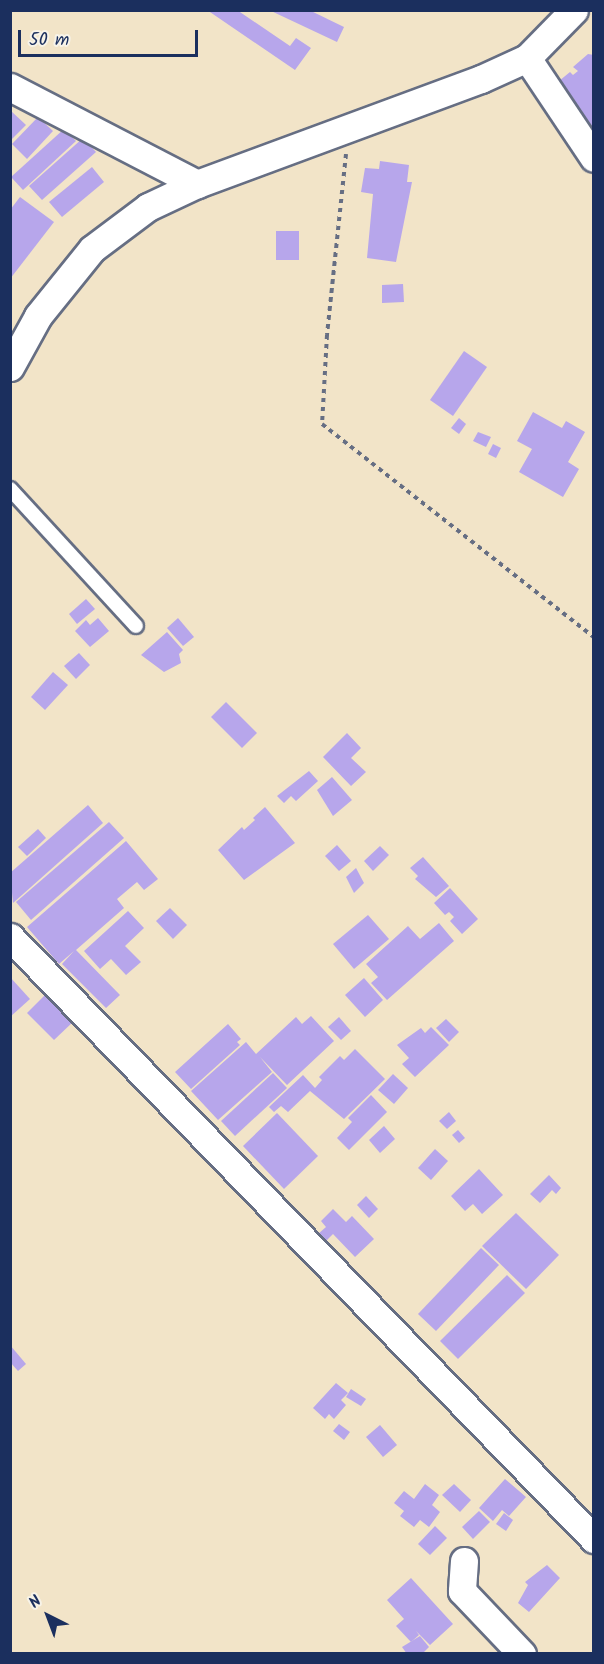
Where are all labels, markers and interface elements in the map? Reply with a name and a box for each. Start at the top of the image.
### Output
scale bar [21,18,201,56]
text: 50 m [29,26,69,55]
north arrow [18,1586,78,1646]
text: N [23,1590,48,1615]

